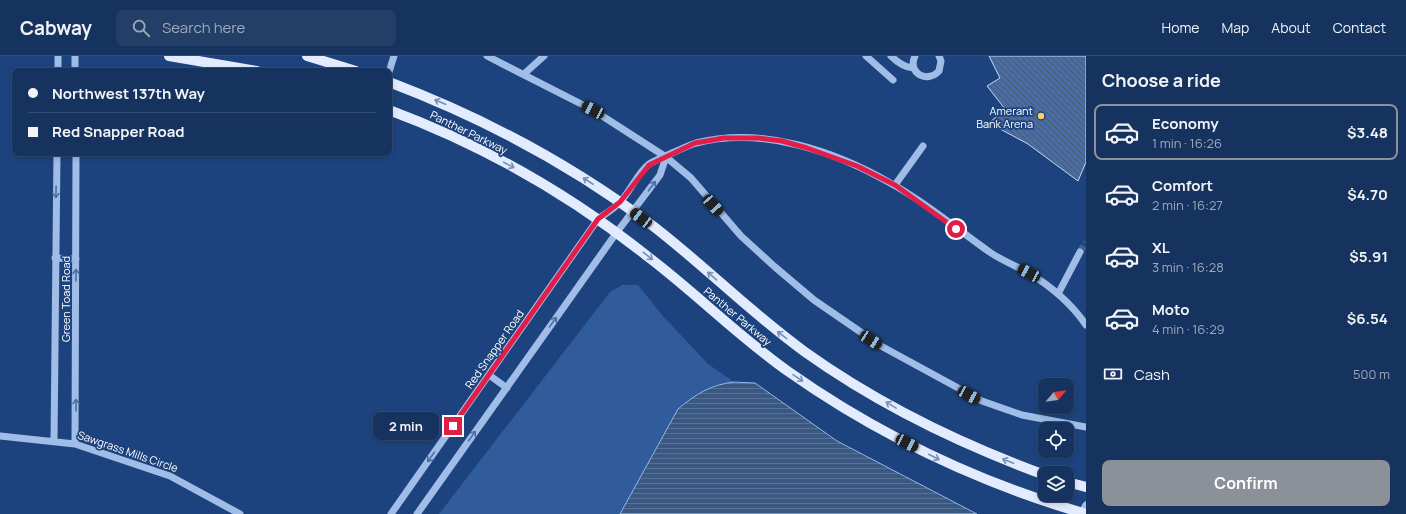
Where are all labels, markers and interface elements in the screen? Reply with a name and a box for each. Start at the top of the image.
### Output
search box [116,10,396,46]
text: Cabway [20,15,92,41]
icon: search [130,17,152,39]
text: Search here [162,17,245,38]
text: Home [1162,18,1199,37]
text: Map [1221,18,1249,37]
text: About [1271,18,1311,37]
text: Contact [1333,18,1386,37]
text: Choose a ride [1102,68,1221,92]
text: Northwest 137th Way [52,83,205,104]
one-way arrow [434,98,446,105]
car [580,99,606,121]
place label: Amerant Bank Arena [976,103,1033,131]
street label: Panther Parkway [428,107,510,157]
marker: Amerant Bank Arena [1036,111,1046,121]
text: Economy [1152,113,1219,134]
icon: car [1104,114,1140,150]
text: Red Snapper Road [52,121,185,142]
text: $3.48 [1347,122,1388,143]
text: 1 min · 16:26 [1152,134,1222,152]
one-way arrow [503,161,515,169]
text: Comfort [1152,175,1213,196]
one-way arrow [582,176,593,185]
icon: car [1104,176,1140,212]
one-way arrow [648,181,657,192]
text: $4.70 [1347,184,1388,205]
one-way arrow [52,185,60,198]
car [701,192,725,218]
text: 2 min · 16:27 [1152,196,1223,214]
car [628,206,654,230]
route start [947,220,965,238]
text: XL [1152,237,1170,258]
icon: car [1104,238,1140,274]
text: $5.91 [1349,246,1388,267]
one-way arrow [642,252,653,260]
street label: Green Toad Road [58,256,73,342]
text: 3 min · 16:28 [1152,258,1224,276]
car [1016,262,1042,284]
one-way arrow [72,269,80,282]
one-way arrow [707,271,717,280]
street label: Panther Parkway [701,283,775,349]
text: Moto [1152,299,1189,320]
icon: car [1104,300,1140,336]
street label: Red Snapper Road [461,307,527,391]
text: $6.54 [1347,308,1388,329]
one-way arrow [549,317,557,328]
text: 4 min · 16:29 [1152,320,1225,338]
car [858,328,884,352]
one-way arrow [777,330,788,339]
icon: cash [1102,363,1124,385]
text: Cash [1134,364,1170,385]
text: 500 m [1353,365,1390,383]
one-way arrow [792,374,803,382]
north arrow [1038,378,1074,414]
map controls [1038,378,1074,502]
car [956,384,982,406]
one-way arrow [72,399,80,412]
one-way arrow [885,401,897,409]
callout: 2 min [373,412,439,440]
text: 2 min [389,417,423,435]
route end [444,417,462,435]
button: locate [1038,422,1074,458]
street label: Sawgrass Mills Circle [76,427,181,475]
one-way arrow [468,431,476,442]
car [894,432,920,454]
one-way arrow [427,451,435,462]
one-way arrow [928,454,940,461]
one-way arrow [1003,457,1015,465]
button: Confirm [1102,460,1390,506]
button: layers [1038,466,1074,502]

